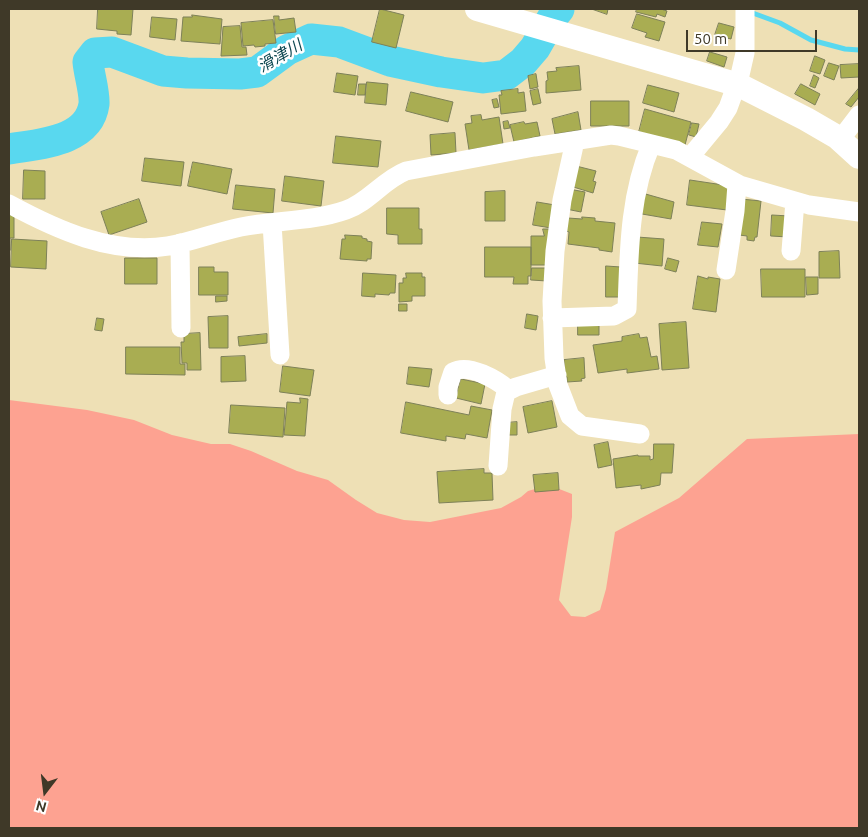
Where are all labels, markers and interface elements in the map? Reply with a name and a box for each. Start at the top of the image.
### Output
scale bar [688,20,819,52]
text: 50 m [694,30,727,47]
water label: 滑津川 [254,36,306,76]
north arrow [20,767,70,817]
text: N [34,797,48,816]

